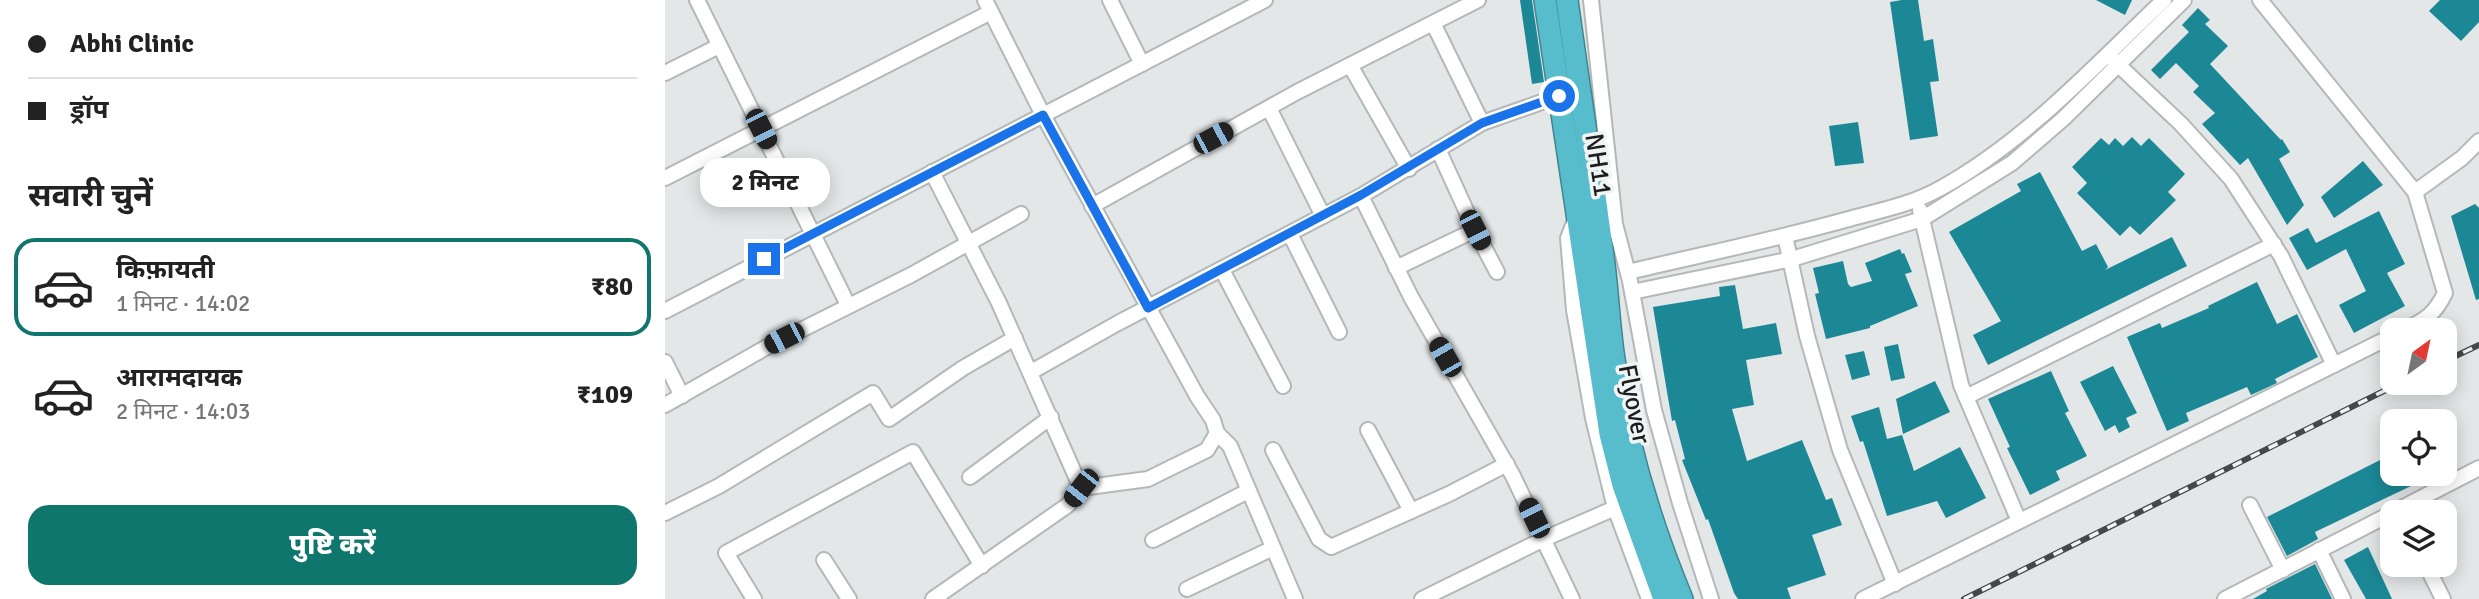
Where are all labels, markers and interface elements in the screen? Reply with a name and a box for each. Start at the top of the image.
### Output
text: Abhi Clinic [70,28,194,60]
route start [1543,80,1575,112]
text: ड्रॉप [70,94,108,126]
car [743,106,780,152]
car [1190,119,1237,157]
street label: NH11 [1577,131,1619,199]
callout: 2 मिनट [699,158,829,206]
text: 2 मिनट [732,168,799,197]
text: सवारी चुनें [28,176,153,215]
car [1457,207,1494,253]
route end [748,243,780,275]
text: किफ़ायती [116,254,215,286]
icon: car [32,256,95,319]
text: ₹80 [591,271,633,303]
text: 1 मिनट · 14:02 [116,289,251,318]
north arrow [2380,318,2457,396]
map controls [2380,318,2457,577]
car [761,319,808,357]
car [1426,334,1465,380]
text: आरामदायक [116,362,242,394]
street label: Flyover [1611,362,1657,447]
icon: car [32,364,95,427]
text: ₹109 [577,379,633,411]
text: 2 मिनट · 14:03 [116,397,251,426]
button: locate [2380,409,2457,486]
car [1060,465,1103,511]
car [1516,495,1553,541]
button: layers [2380,500,2457,577]
button: पुष्टि करें [28,505,637,585]

